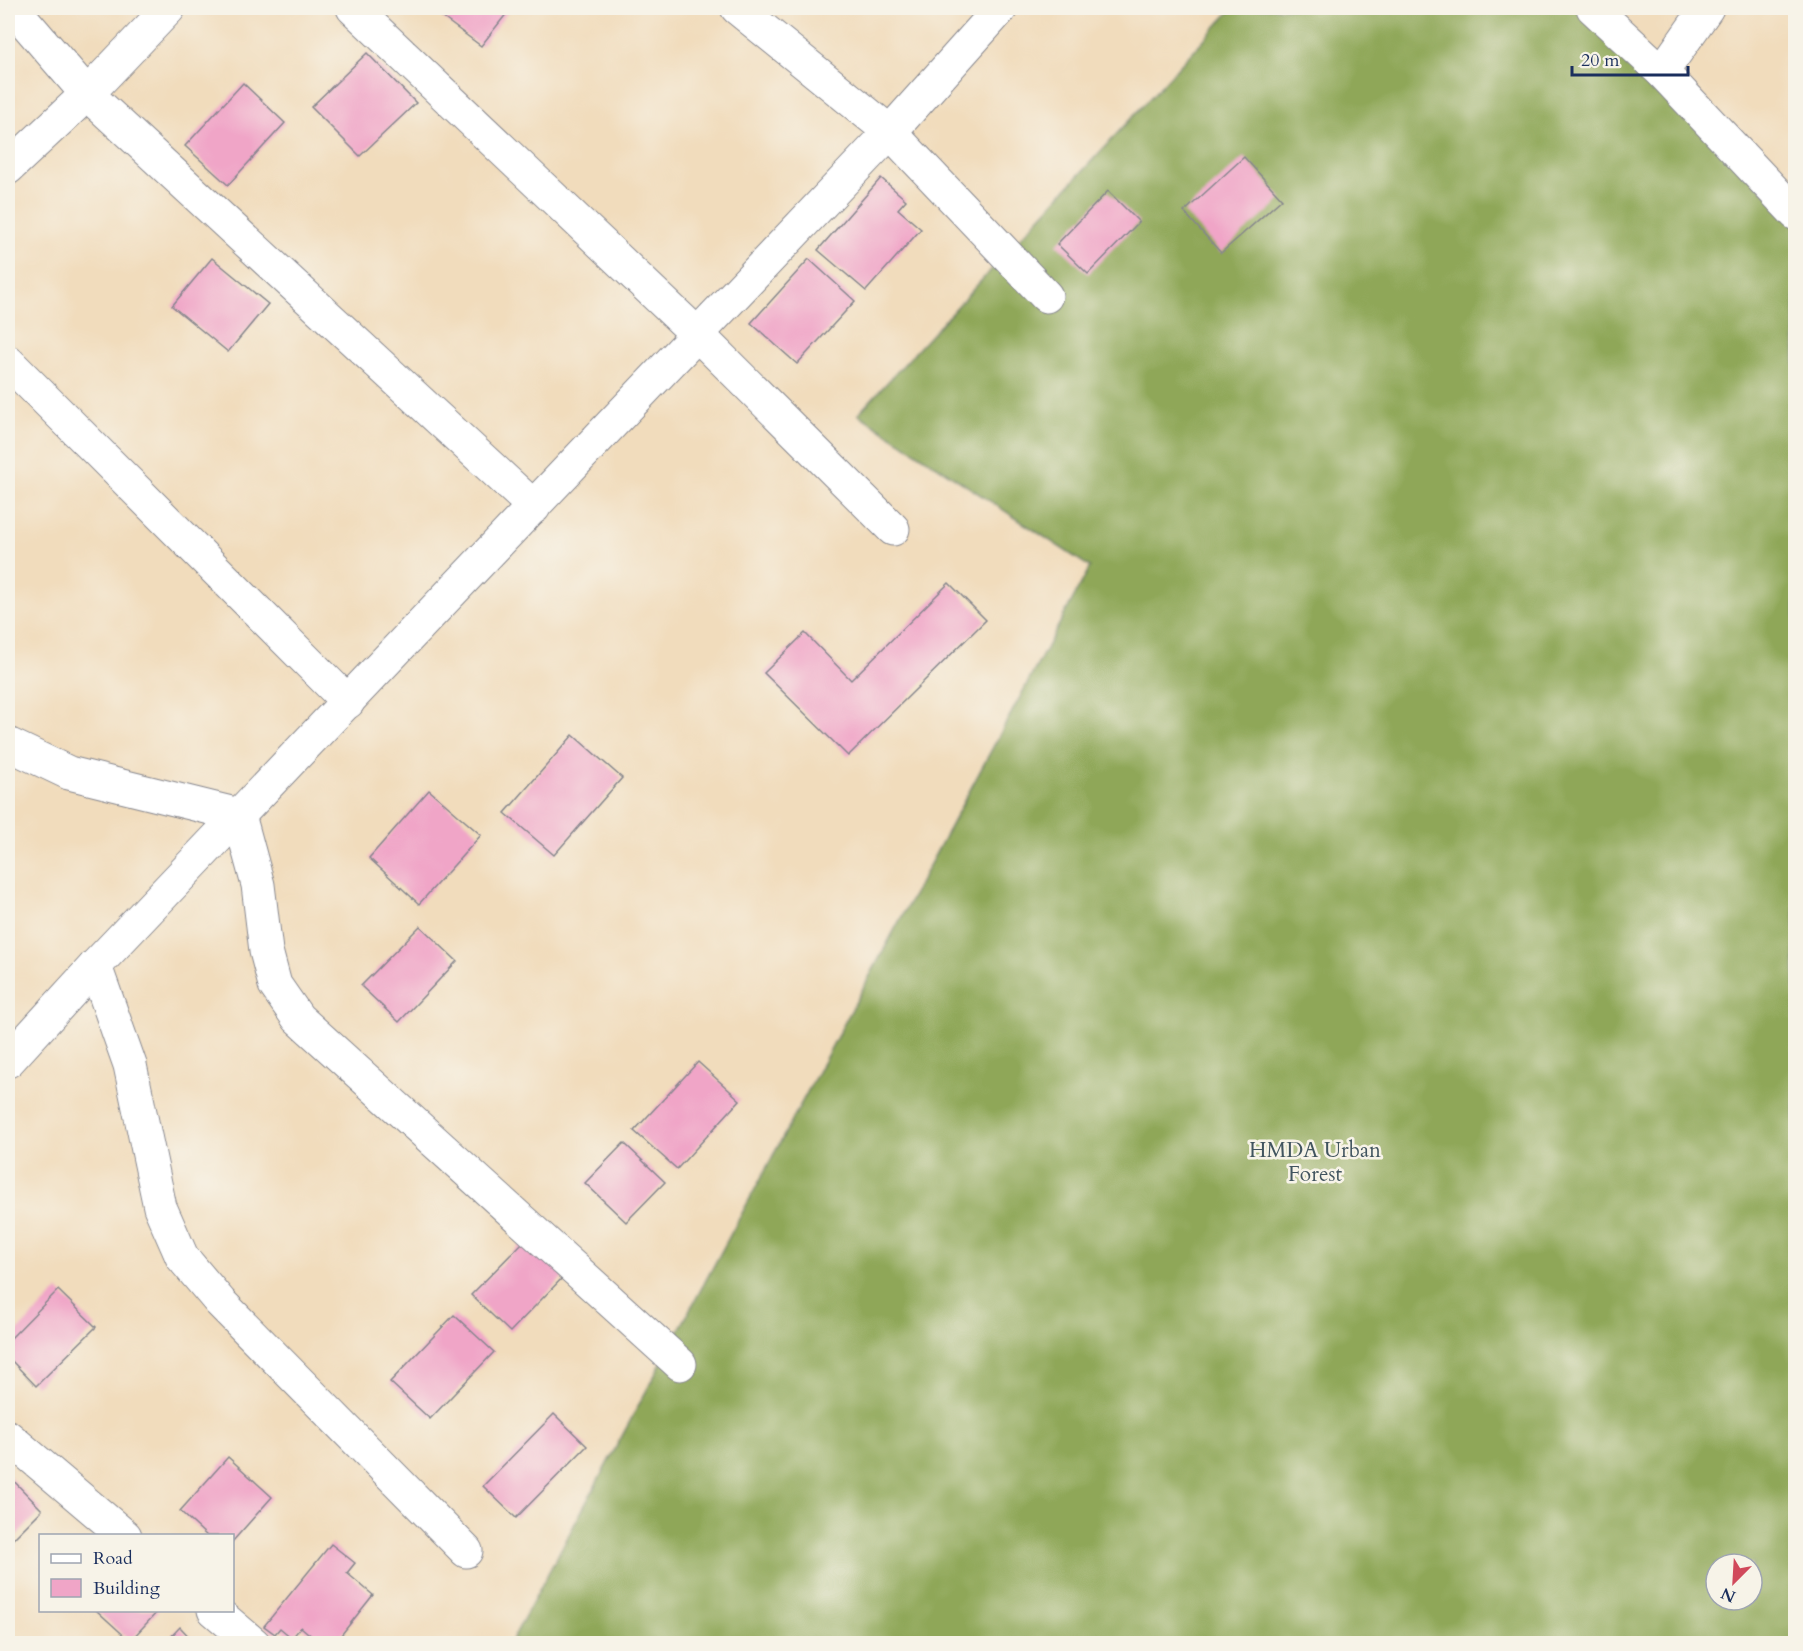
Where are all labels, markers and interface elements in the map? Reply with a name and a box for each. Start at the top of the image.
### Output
scale bar [1572,39,1688,77]
text: 20 m [1581,48,1620,73]
park label: HMDA Urban Forest [1249,1136,1381,1189]
legend [39,1534,234,1612]
text: Road [93,1546,133,1571]
north arrow [1704,1552,1764,1612]
text: Building [93,1576,161,1601]
text: N [1717,1582,1739,1608]

